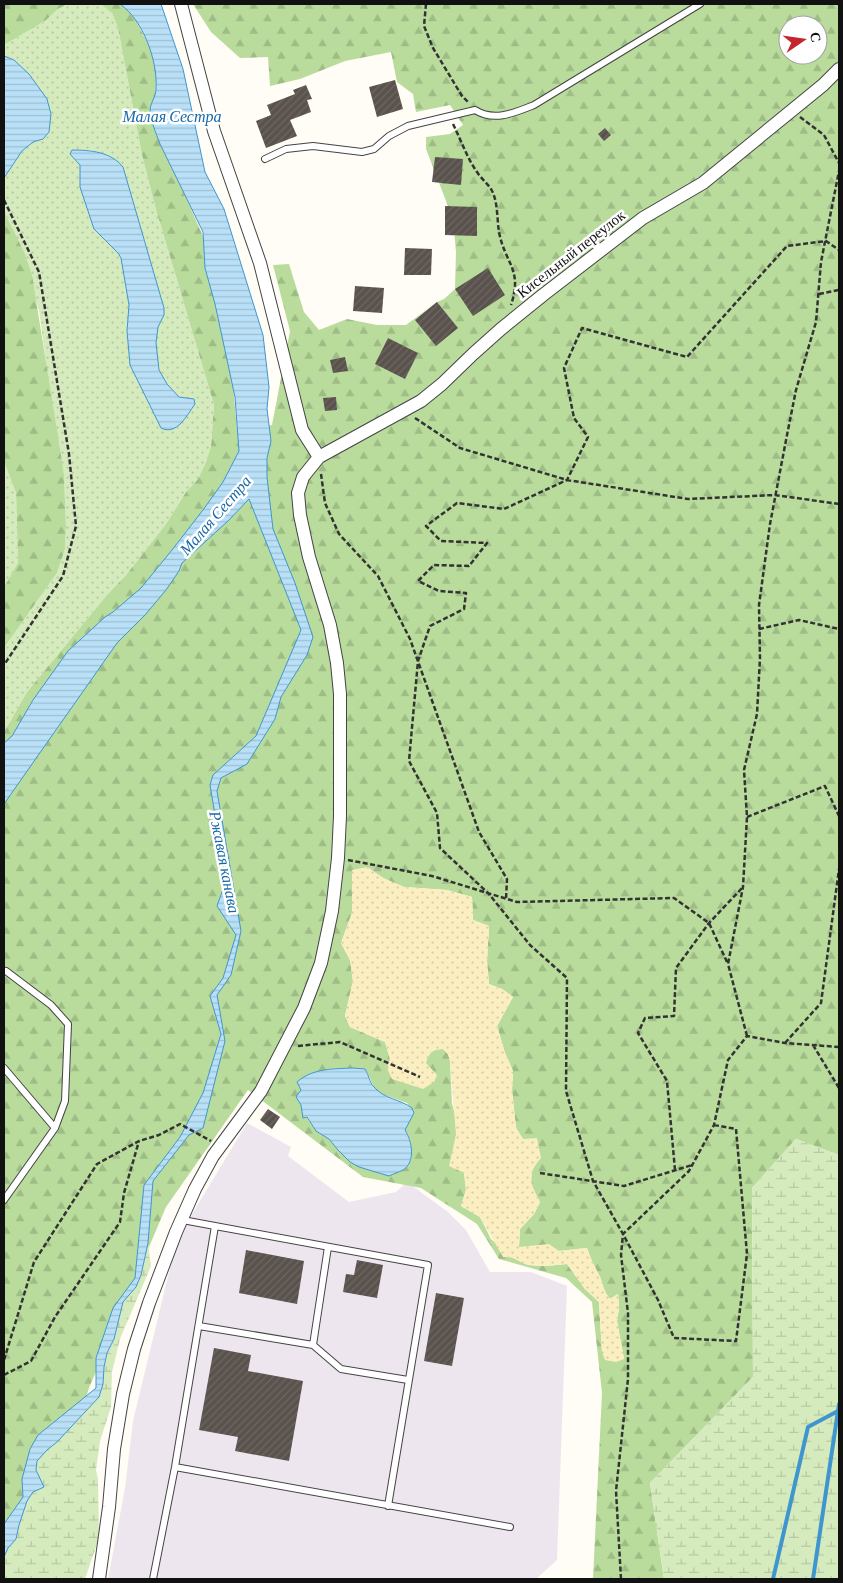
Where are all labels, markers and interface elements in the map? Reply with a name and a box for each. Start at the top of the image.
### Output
north arrow [778,15,828,65]
text: С [807,30,825,44]
water label: Малая Сестра [121,108,222,126]
street label: Кисельный переулок [514,207,629,301]
water label: Малая Сестра [176,472,255,560]
water label: Ржавая канава [206,809,243,915]

